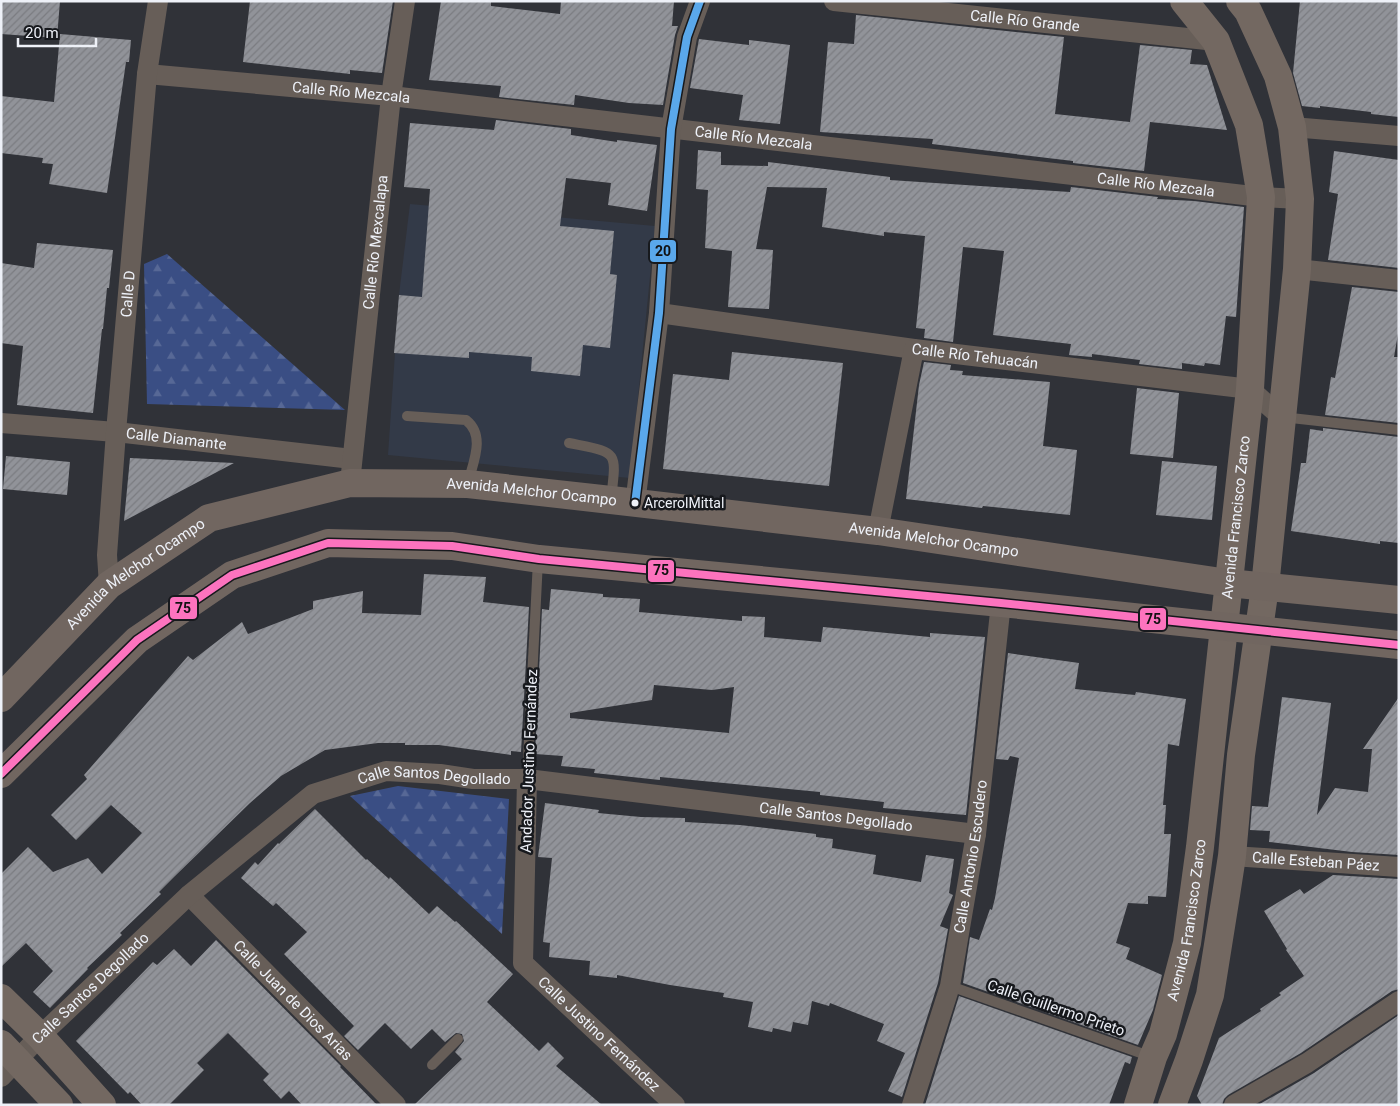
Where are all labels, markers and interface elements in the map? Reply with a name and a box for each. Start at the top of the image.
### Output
street label: Calle Río Grande [969,6,1081,36]
scale bar [18,15,95,47]
text: 20 m [25,24,59,42]
street label: Calle Río Mezcala [291,78,411,107]
street label: Calle Río Mezcala [694,122,813,154]
street label: Calle Río Mezcala [1096,169,1216,201]
street label: Calle Río Mexcalapa [359,174,392,310]
line badge: 20 [649,239,677,263]
text: 20 [655,243,671,259]
street label: Calle D [117,270,139,318]
street label: Calle Río Tehuacán [911,340,1039,373]
street label: Calle Diamante [125,424,228,454]
street label: Avenida Francisco Zarco [1218,435,1254,600]
street label: Avenida Melchor Ocampo [446,475,618,510]
place label: ArcerolMittal [644,495,724,511]
marker: ArcerolMittal [630,498,640,508]
street label: Avenida Melchor Ocampo [62,514,208,633]
street label: Avenida Melchor Ocampo [848,519,1020,561]
line badge: 75 [647,559,675,583]
text: 75 [653,562,669,578]
line badge: 75 [169,596,198,620]
text: 75 [175,600,191,616]
line badge: 75 [1139,607,1167,631]
text: 75 [1145,611,1161,627]
street label: Andador Justino Fernández [517,669,541,853]
street label: Calle Santos Degollado [355,761,511,788]
street label: Calle Antonio Escudero [950,779,991,935]
street label: Calle Santos Degollado [758,799,914,835]
street label: Avenida Francisco Zarco [1163,838,1210,1003]
street label: Calle Esteban Páez [1251,848,1380,875]
street label: Calle Santos Degollado [28,929,153,1048]
street label: Calle Juan de Dios Arias [230,936,356,1064]
street label: Calle Justino Fernández [534,973,664,1095]
street label: Calle Guillermo Prieto [985,976,1127,1040]

